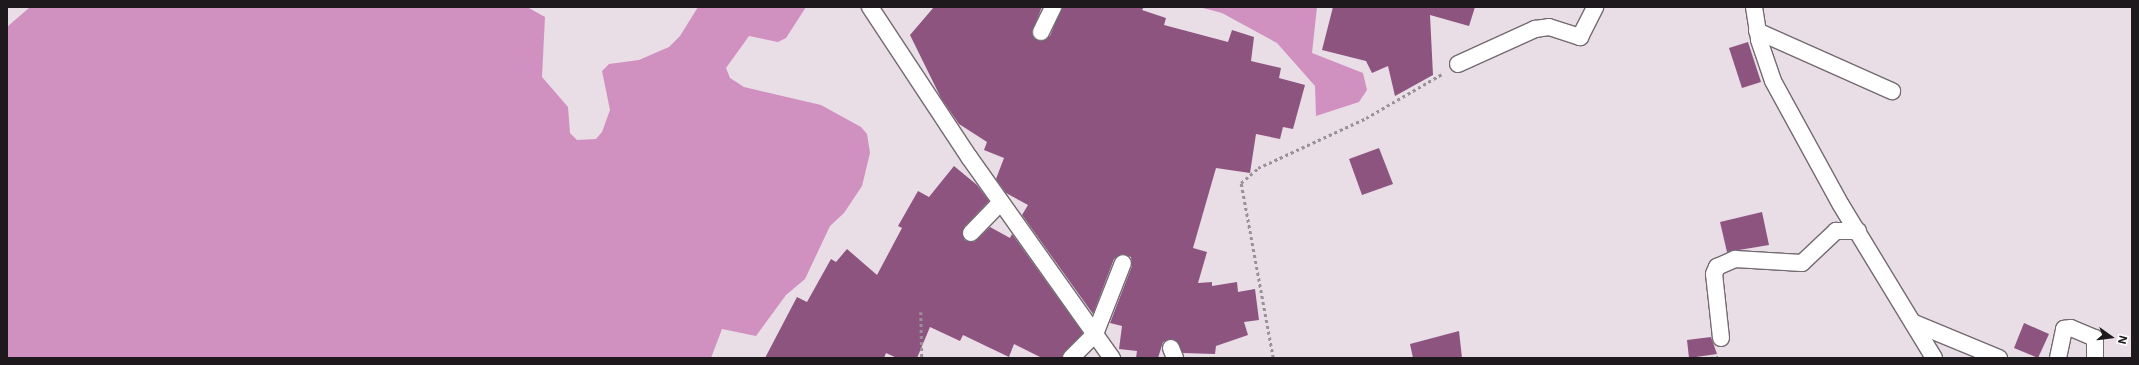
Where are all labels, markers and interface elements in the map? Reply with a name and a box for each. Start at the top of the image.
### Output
north arrow [2091,317,2131,357]
text: N [2115,334,2130,346]

